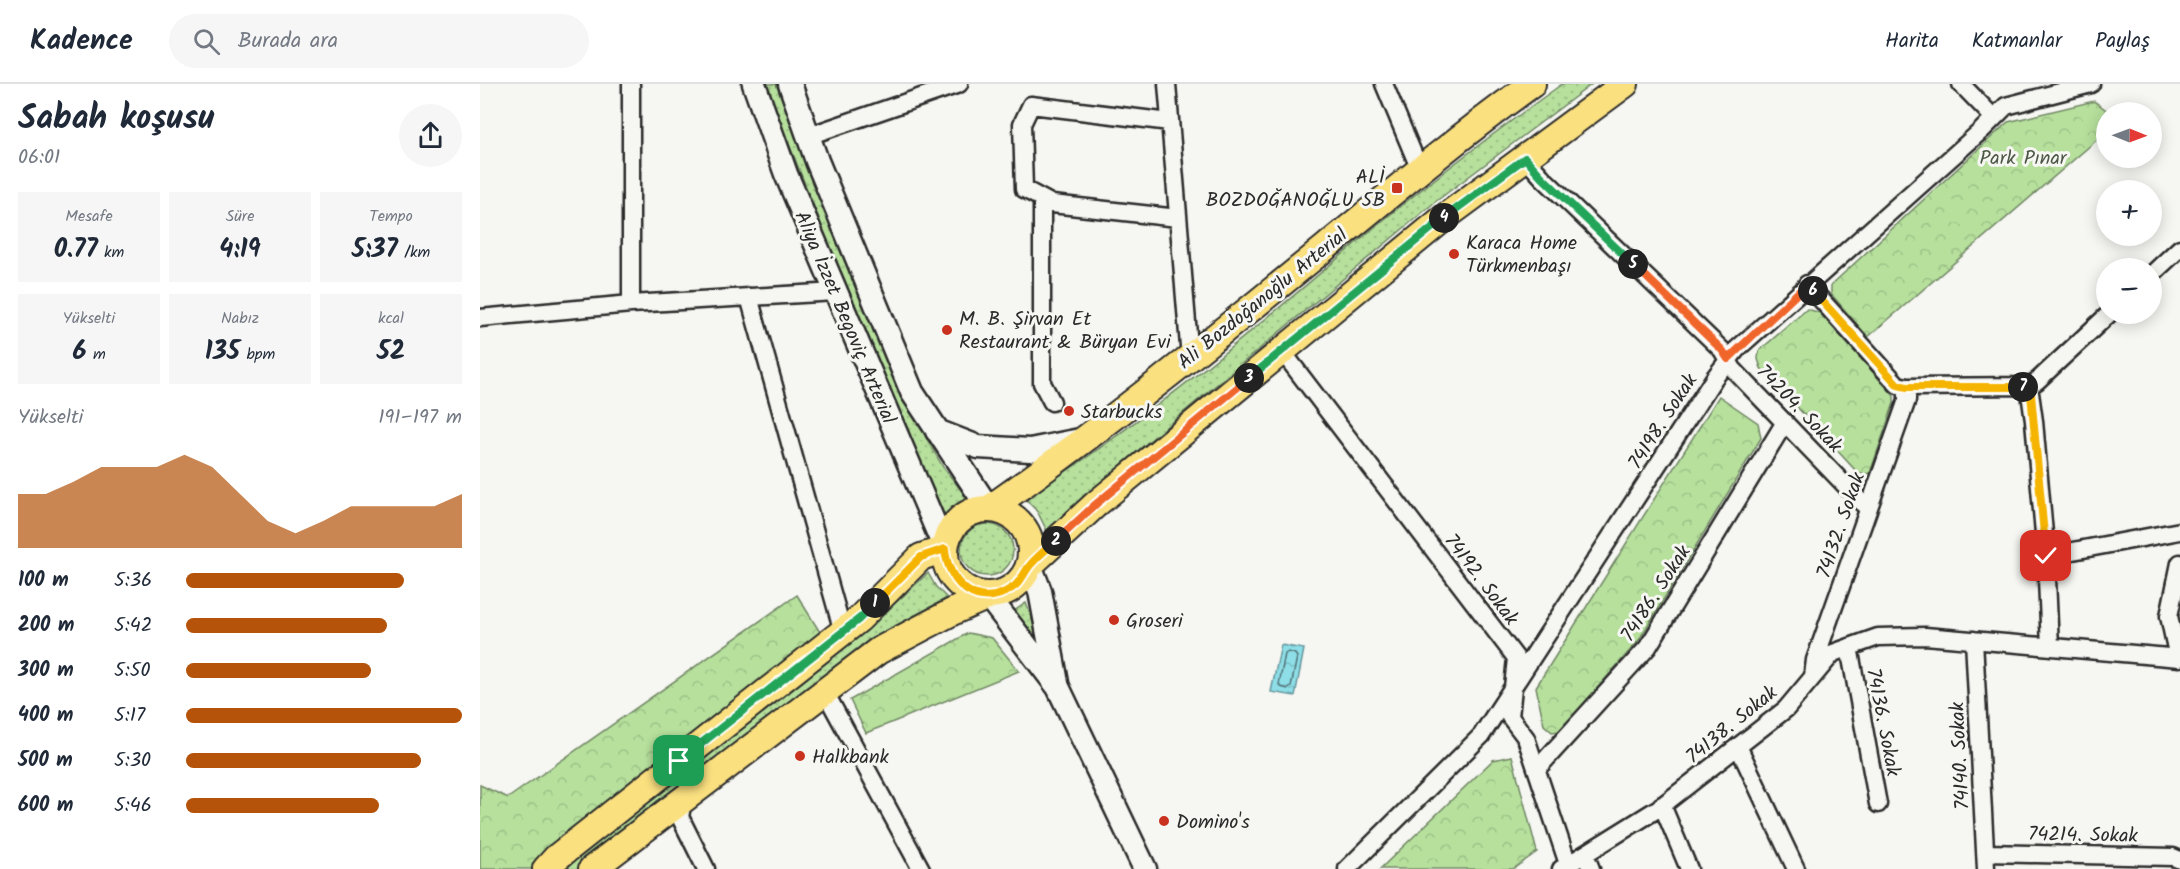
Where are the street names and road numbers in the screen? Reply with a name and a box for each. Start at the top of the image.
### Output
street label: Aliya İzzet Begoviç Arterial [785,206,904,429]
street label: Ali Bozdoğanoğlu Arterial [1171,221,1355,378]
street label: 74204. Sokak [1748,357,1850,462]
street label: 74198. Sokak [1621,367,1707,476]
street label: 74132. Sokak [1809,468,1875,583]
street label: 74192. Sokak [1435,527,1526,634]
street label: 74186. Sokak [1613,539,1700,649]
street label: 74136. Sokak [1856,666,1908,780]
street label: 74138. Sokak [1679,678,1786,773]
street label: 74140. Sokak [1942,700,1980,811]
street label: 74214. Sokak [2028,819,2139,853]

